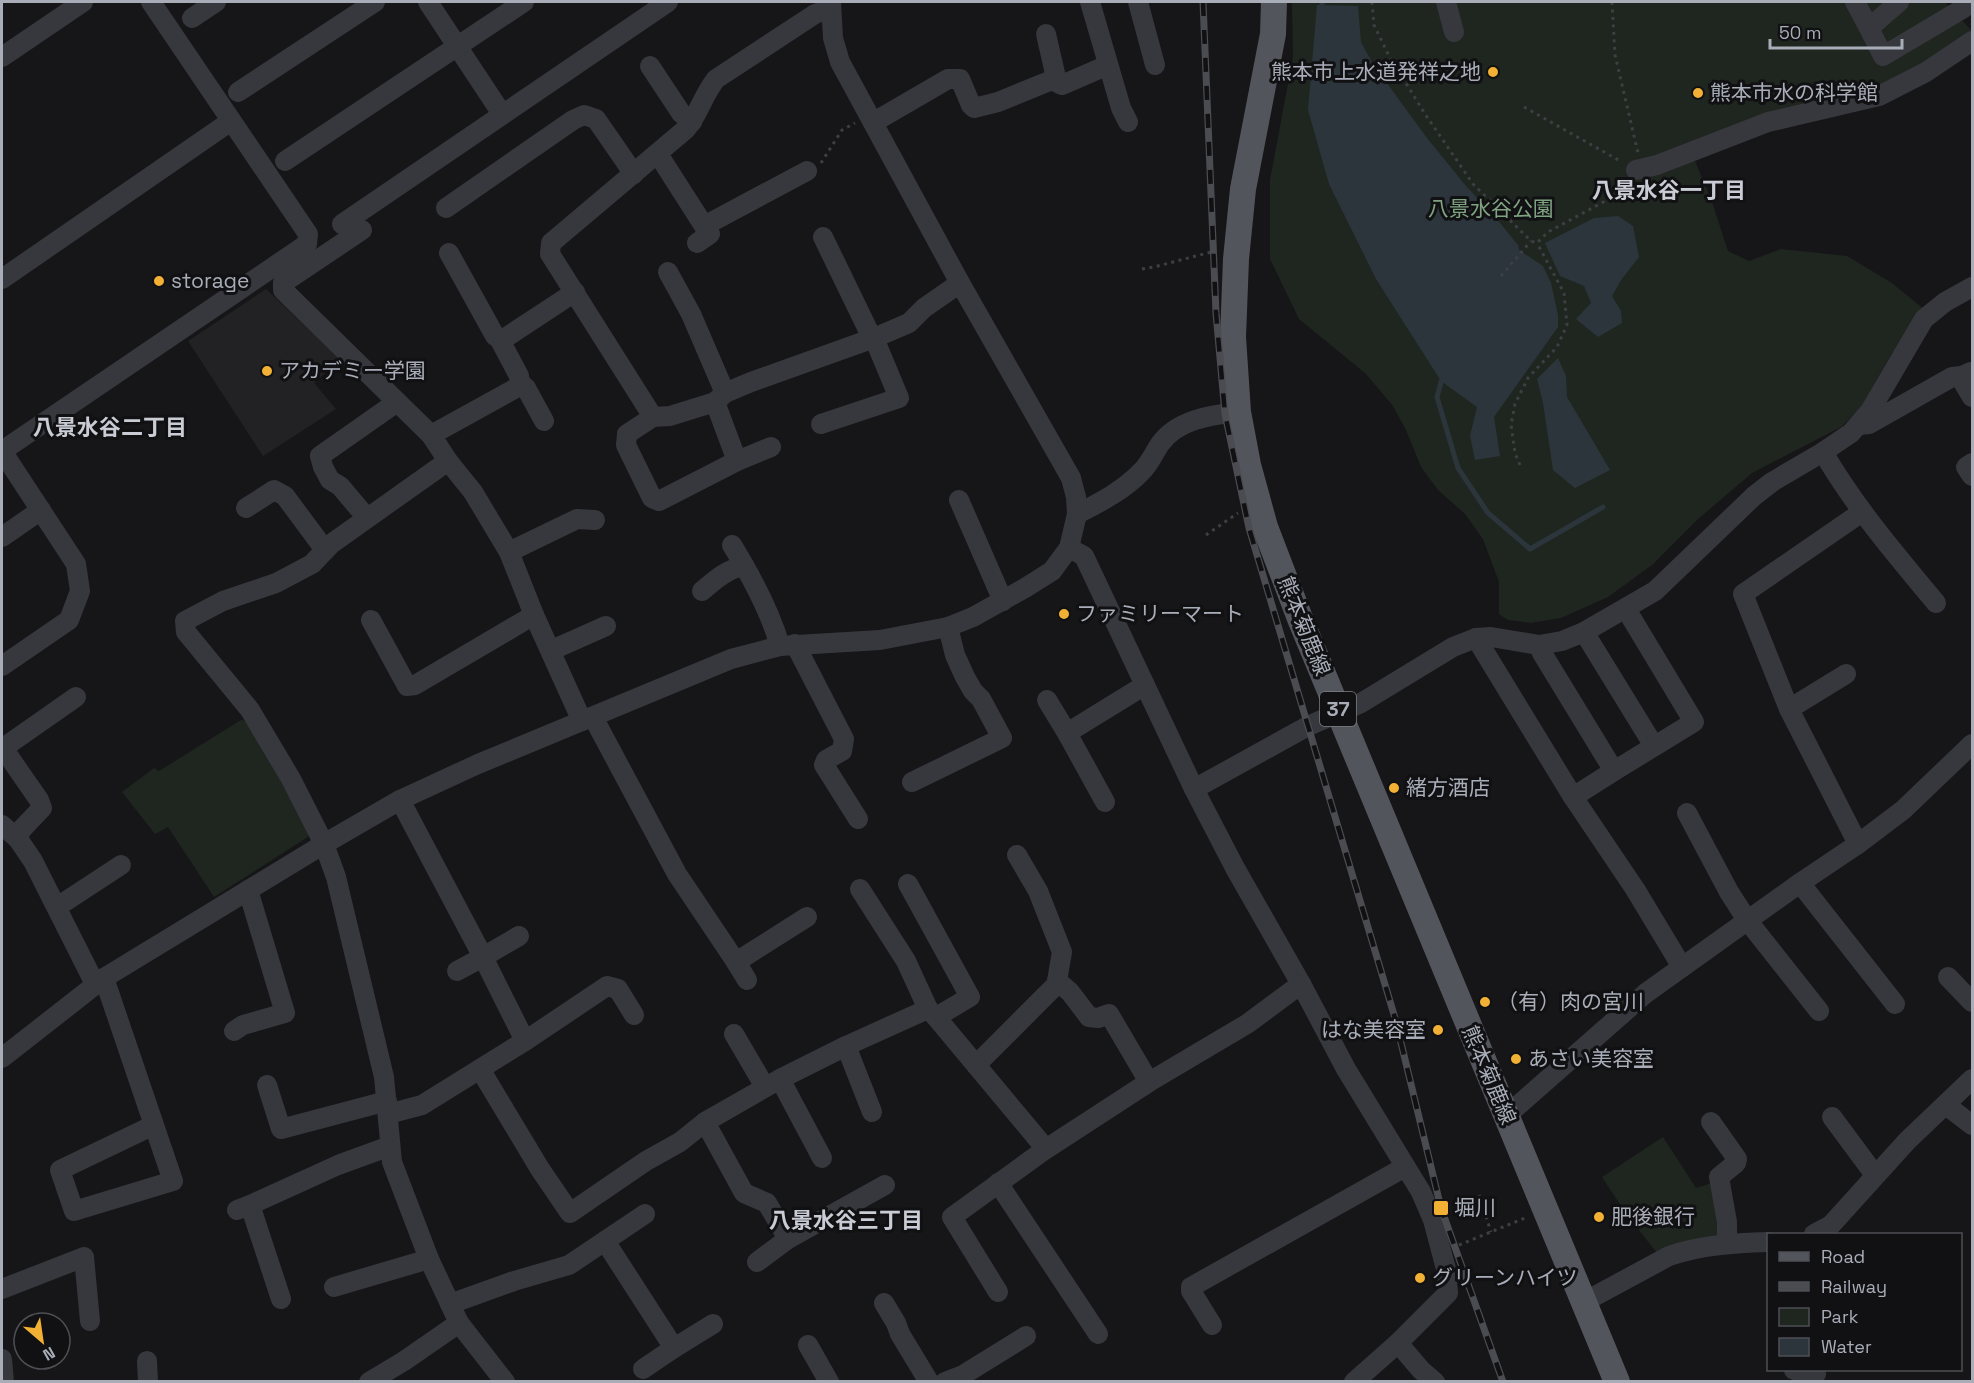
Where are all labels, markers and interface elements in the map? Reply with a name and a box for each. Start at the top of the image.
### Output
scale bar [1770,12,1902,50]
text: 50 m [1779,21,1821,44]
place label: 熊本市上水道発祥之地 [1271,58,1481,85]
marker: 熊本市上水道発祥之地 [1486,65,1500,79]
place label: 熊本市水の科学館 [1710,79,1878,106]
marker: 熊本市水の科学館 [1691,86,1705,100]
district label: 八景水谷一丁目 [1592,176,1746,204]
park label: 八景水谷公園 [1428,195,1554,222]
place label: storage [171,267,249,294]
marker: storage [152,274,166,288]
place label: アカデミー学園 [279,357,426,384]
marker: アカデミー学園 [260,364,274,378]
district label: 八景水谷二丁目 [33,413,187,441]
street label: 熊本菊鹿線 [1272,572,1337,680]
place label: ファミリーマート [1076,600,1244,627]
marker: ファミリーマート [1057,607,1071,621]
road number: 37 [1320,692,1356,726]
place label: 緒方酒店 [1406,774,1490,801]
marker: 緒方酒店 [1387,781,1401,795]
place label: （有）肉の宮川 [1497,988,1644,1015]
marker: （有）肉の宮川 [1478,995,1492,1009]
place label: はな美容室 [1321,1016,1426,1043]
street label: 熊本菊鹿線 [1457,1021,1522,1128]
marker: はな美容室 [1431,1023,1445,1037]
place label: あさい美容室 [1528,1045,1654,1072]
marker: あさい美容室 [1509,1052,1523,1066]
place label: 堀川 [1454,1194,1496,1221]
marker: 堀川 [1432,1199,1450,1217]
place label: 肥後銀行 [1611,1203,1695,1230]
district label: 八景水谷三丁目 [769,1206,923,1234]
marker: 肥後銀行 [1592,1210,1606,1224]
legend [1767,1233,1962,1371]
text: Road [1821,1245,1865,1268]
place label: グリーンハイツ [1432,1264,1578,1291]
marker: グリーンハイツ [1413,1271,1427,1285]
text: Railway [1821,1275,1887,1298]
text: Park [1821,1305,1859,1328]
north arrow [12,1311,72,1371]
text: Water [1821,1335,1872,1358]
text: N [39,1342,59,1365]

